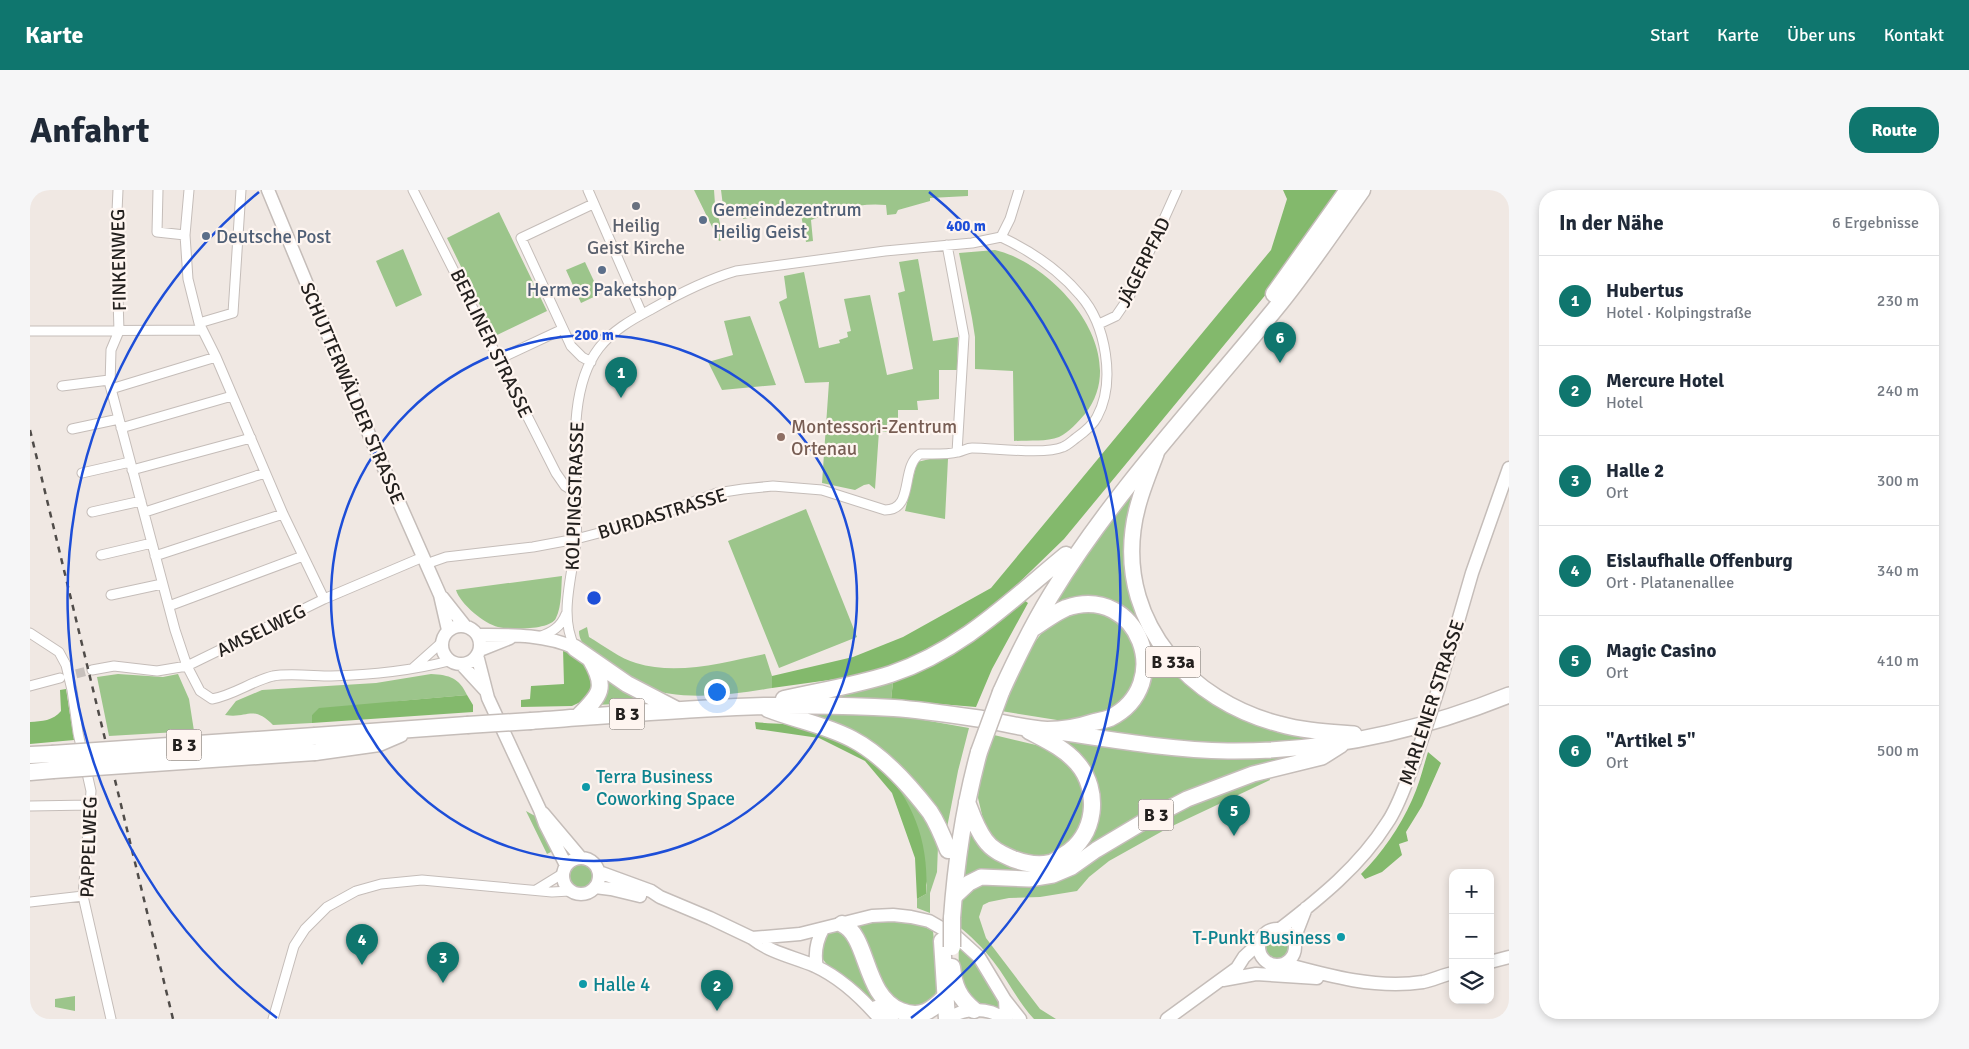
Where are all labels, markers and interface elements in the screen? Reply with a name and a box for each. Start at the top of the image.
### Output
text: Karte [25,20,83,50]
text: Start [1650,24,1689,46]
text: Karte [1717,24,1759,46]
text: Über uns [1787,24,1856,46]
text: Kontakt [1884,24,1944,46]
button: Route [1849,107,1939,153]
text: Anfahrt [30,109,149,152]
place label: Gemeindezentrum Heilig Geist [713,198,862,244]
marker: Heilig Geist Kirche [630,200,642,212]
street label: FINKENWEG [106,209,132,311]
text: In der Nähe [1559,210,1664,236]
street label: JÄGERPFAD [1112,213,1176,311]
text: 6 Ergebnisse [1832,213,1919,233]
place label: Heilig Geist Kirche [587,214,685,260]
marker: Gemeindezentrum Heilig Geist [697,214,709,226]
text: 400 m [946,217,986,235]
place label: Deutsche Post [216,225,332,249]
marker: Deutsche Post [200,230,212,242]
marker: Hermes Paketshop [596,264,608,276]
street label: BERLINER STRASSE [445,265,538,422]
place label: Hermes Paketshop [527,278,677,302]
street label: SCHUTTERWÄLDER STRASSE [294,279,410,508]
text: Hubertus [1606,279,1683,303]
text: 1 [1571,291,1579,311]
text: 230 m [1877,291,1919,311]
text: Hotel · Kolpingstraße [1606,303,1752,323]
pin: 6 [1264,322,1296,363]
text: 200 m [574,326,614,344]
pin: 1 [605,357,637,398]
text: Mercure Hotel [1606,369,1724,393]
text: 2 [1571,381,1579,401]
text: 240 m [1877,381,1919,401]
text: Hotel [1606,393,1643,413]
place label: Montessori-Zentrum Ortenau [791,415,957,461]
street label: KOLPINGSTRASSE [560,421,590,571]
marker: Montessori-Zentrum Ortenau [775,431,787,443]
text: Halle 2 [1606,459,1664,483]
text: 3 [1571,471,1579,491]
text: 300 m [1877,471,1919,491]
street label: BURDASTRASSE [595,483,730,545]
text: Ort [1606,483,1628,503]
text: Eislaufhalle Offenburg [1606,549,1793,573]
text: 4 [1571,561,1579,581]
text: 340 m [1877,561,1919,581]
text: Ort · Platanenallee [1606,573,1734,593]
centre of rings [585,589,603,607]
street label: AMSELWEG [213,599,310,663]
street label: MARLENER STRASSE [1394,617,1470,788]
text: Magic Casino [1606,639,1716,663]
road number: B 33a [1146,647,1200,678]
text: 5 [1571,651,1579,671]
text: 410 m [1877,651,1919,671]
text: Ort [1606,663,1628,683]
your location [704,679,730,705]
road number: B 3 [610,698,644,730]
text: "Artikel 5" [1606,729,1696,753]
road number: B 3 [166,730,202,760]
text: 6 [1571,741,1579,761]
text: 500 m [1877,741,1919,761]
text: Ort [1606,753,1628,773]
place label: Terra Business Coworking Space [596,765,735,811]
marker: Terra Business Coworking Space [580,781,592,793]
pin: 5 [1218,795,1250,836]
street label: PAPPELWEG [75,796,103,898]
road number: B 3 [1138,800,1174,830]
map controls [1449,869,1494,1004]
button: + [1449,869,1494,914]
button: − [1449,914,1494,959]
pin: 4 [346,924,378,965]
place label: T-Punkt Business [1192,926,1331,950]
marker: T-Punkt Business [1335,931,1347,943]
pin: 3 [427,942,459,983]
button: layers [1449,959,1494,1004]
pin: 2 [701,970,733,1011]
place label: Halle 4 [593,973,650,997]
marker: Halle 4 [577,978,589,990]

